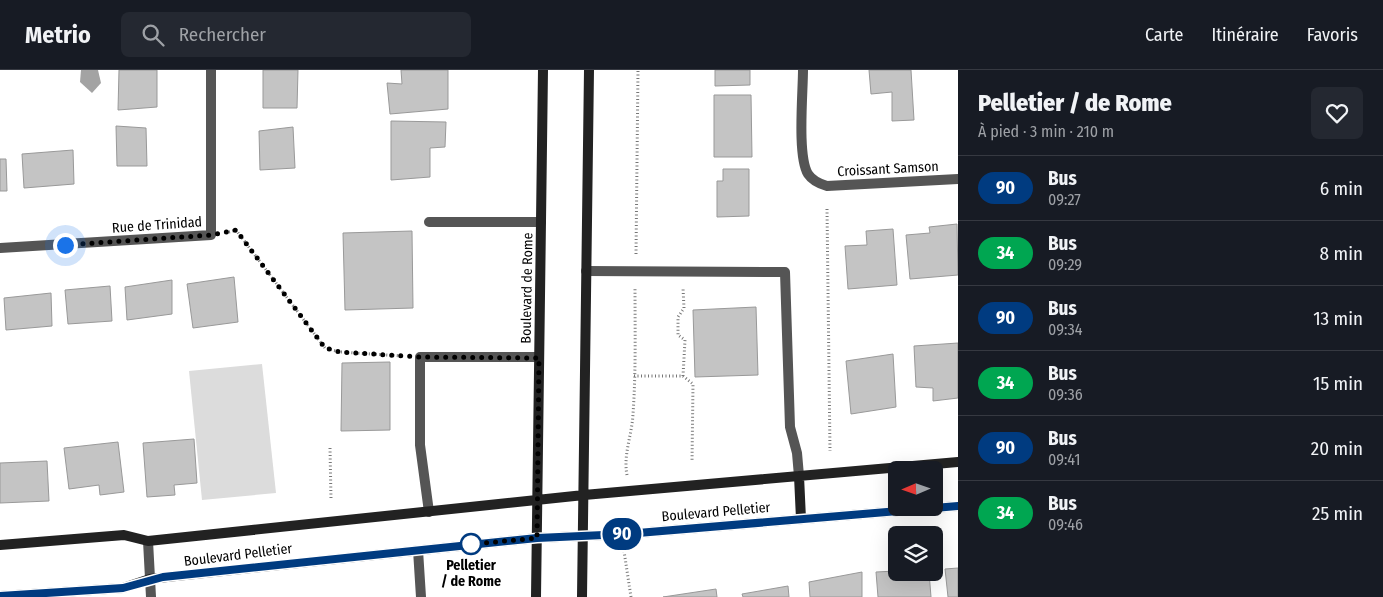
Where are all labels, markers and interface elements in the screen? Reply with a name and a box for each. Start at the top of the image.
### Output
search box [121,12,471,57]
text: Metrio [25,21,91,49]
icon: search [139,21,167,49]
text: Rechercher [179,23,266,46]
text: Carte [1145,24,1183,46]
text: Itinéraire [1211,24,1279,46]
text: Favoris [1307,24,1358,46]
button: heart [1311,87,1363,139]
text: Pelletier / de Rome [978,89,1172,117]
text: À pied · 3 min · 210 m [978,122,1114,141]
street label: Croissant Samson [837,158,939,180]
text: Bus [1048,167,1077,190]
text: 90 [996,177,1015,199]
text: 6 min [1320,177,1363,200]
text: 09:27 [1048,190,1081,209]
street label: Rue de Trinidad [111,213,203,237]
street label: Boulevard de Rome [518,232,536,344]
text: Bus [1048,232,1077,255]
your location [53,233,78,258]
text: 34 [997,242,1014,264]
text: 8 min [1320,242,1363,265]
text: 09:29 [1048,255,1082,274]
text: Bus [1048,297,1077,320]
text: 90 [996,307,1015,329]
text: 13 min [1313,307,1363,330]
text: 09:34 [1048,320,1082,339]
text: Bus [1048,362,1077,385]
text: 34 [997,372,1014,394]
text: 15 min [1313,372,1363,395]
text: 09:36 [1048,385,1083,404]
text: Bus [1048,427,1077,450]
text: 90 [996,437,1015,459]
text: 20 min [1311,437,1363,460]
text: 09:41 [1048,450,1080,469]
north arrow [888,461,942,516]
map controls [888,461,943,581]
text: Bus [1048,492,1077,515]
street label: Boulevard Pelletier [661,499,771,525]
text: 34 [997,502,1014,524]
text: 25 min [1312,502,1363,525]
text: 09:46 [1048,515,1083,534]
line badge: 90 [600,518,644,550]
text: 90 [612,523,632,545]
button: layers [888,526,943,581]
marker: Pelletier / de Rome [460,533,482,555]
street label: Boulevard Pelletier [183,540,293,570]
place label: Pelletier / de Rome [441,557,501,590]

